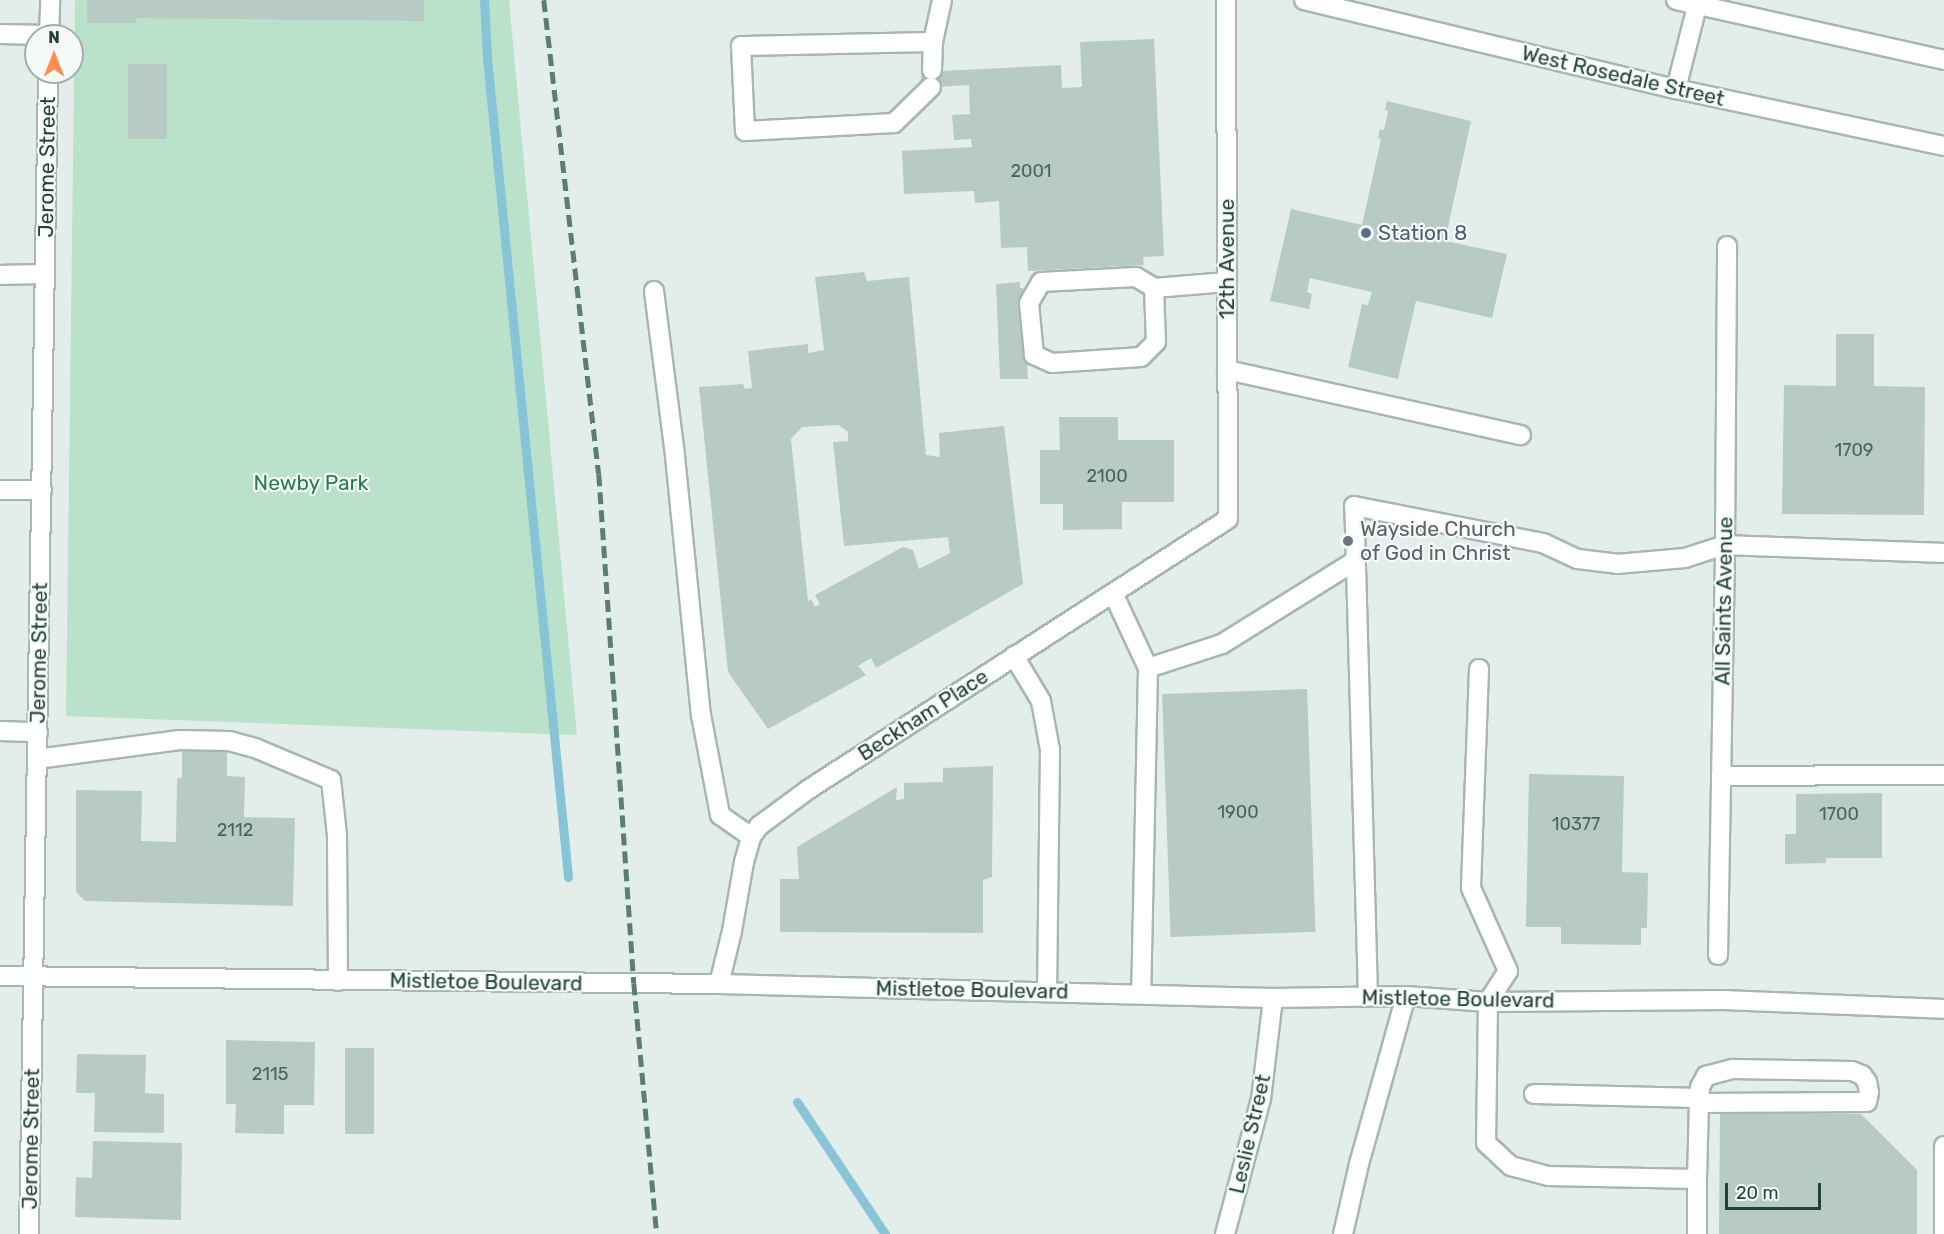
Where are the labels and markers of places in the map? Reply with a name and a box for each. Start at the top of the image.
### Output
place label: Station 8 [1378,220,1467,246]
marker: Station 8 [1359,226,1373,240]
place label: Wayside Church of God in Christ [1360,516,1516,566]
marker: Wayside Church of God in Christ [1341,534,1355,548]

